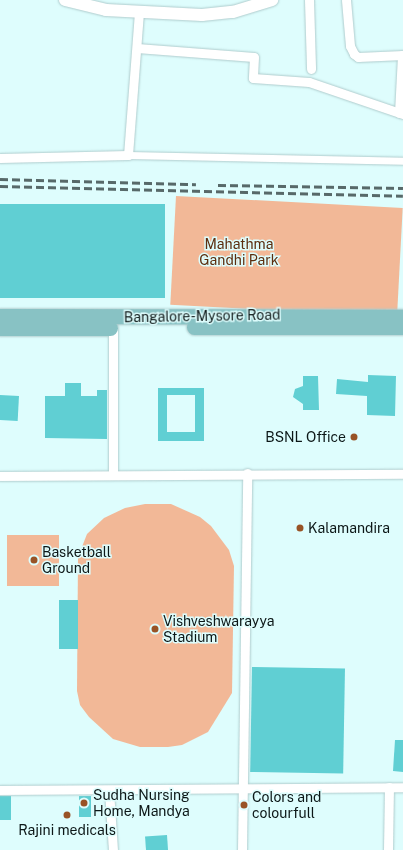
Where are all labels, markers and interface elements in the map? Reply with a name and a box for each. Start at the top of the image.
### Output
park label: Mahathma Gandhi Park [199,236,279,268]
street label: Bangalore-Mysore Road [124,306,280,326]
place label: BSNL Office [265,429,346,445]
marker: BSNL Office [349,432,359,442]
place label: Kalamandira [308,520,390,536]
marker: Kalamandira [295,523,305,533]
place label: Basketball Ground [42,544,111,576]
marker: Basketball Ground [29,555,39,565]
place label: Vishveshwarayya Stadium [163,613,274,646]
marker: Vishveshwarayya Stadium [150,624,160,634]
place label: Sudha Nursing Home, Mandya [93,787,190,820]
place label: Colors and colourfull [252,789,321,822]
marker: Sudha Nursing Home, Mandya [78,797,90,809]
marker: Colors and colourfull [239,800,249,810]
marker: Rajini medicals [62,810,72,820]
place label: Rajini medicals [18,822,116,838]

